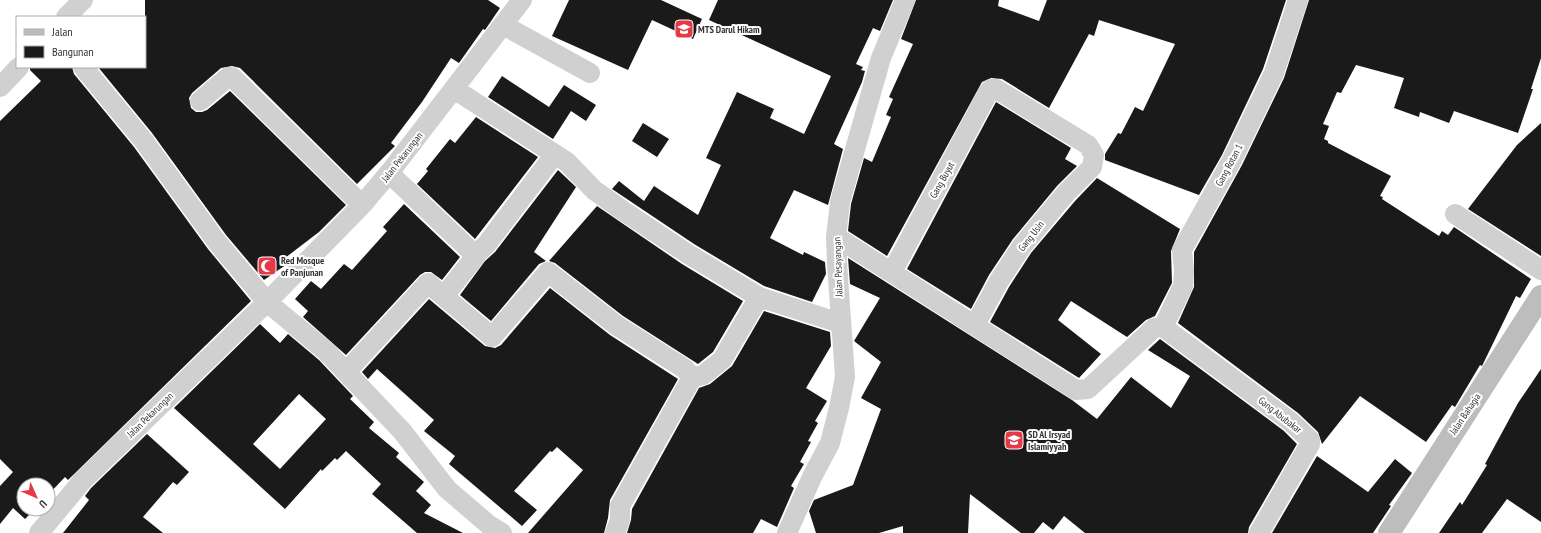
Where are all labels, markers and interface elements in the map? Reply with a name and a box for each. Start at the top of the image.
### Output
legend [16,16,146,68]
school or university icon: MTS Darul Hikam [673,18,695,40]
place label: MTS Darul Hikam [698,23,760,36]
text: Jalan [51,24,73,39]
text: Bangunan [52,44,93,59]
street label: Jalan Pekarungan [378,129,425,185]
street label: Gang Rotan 1 [1212,142,1246,188]
street label: Gang Buyut [927,159,957,200]
street label: Gang Usin [1015,218,1047,254]
street label: Jalan Pesayangan [830,237,846,298]
place label: Red Mosque of Panjunan [281,254,324,279]
mosque icon: Red Mosque of Panjunan [256,255,278,277]
street label: Jalan Pekarungan [123,390,176,441]
street label: Jalan Bahagia [1446,391,1483,438]
street label: Gang Abubakar [1256,394,1305,436]
place label: SD Al Irsyad Islamiyyah [1028,428,1071,453]
school or university icon: SD Al Irsyad Islamiyyah [1003,429,1025,451]
north arrow [16,477,56,517]
text: U [36,497,50,511]

